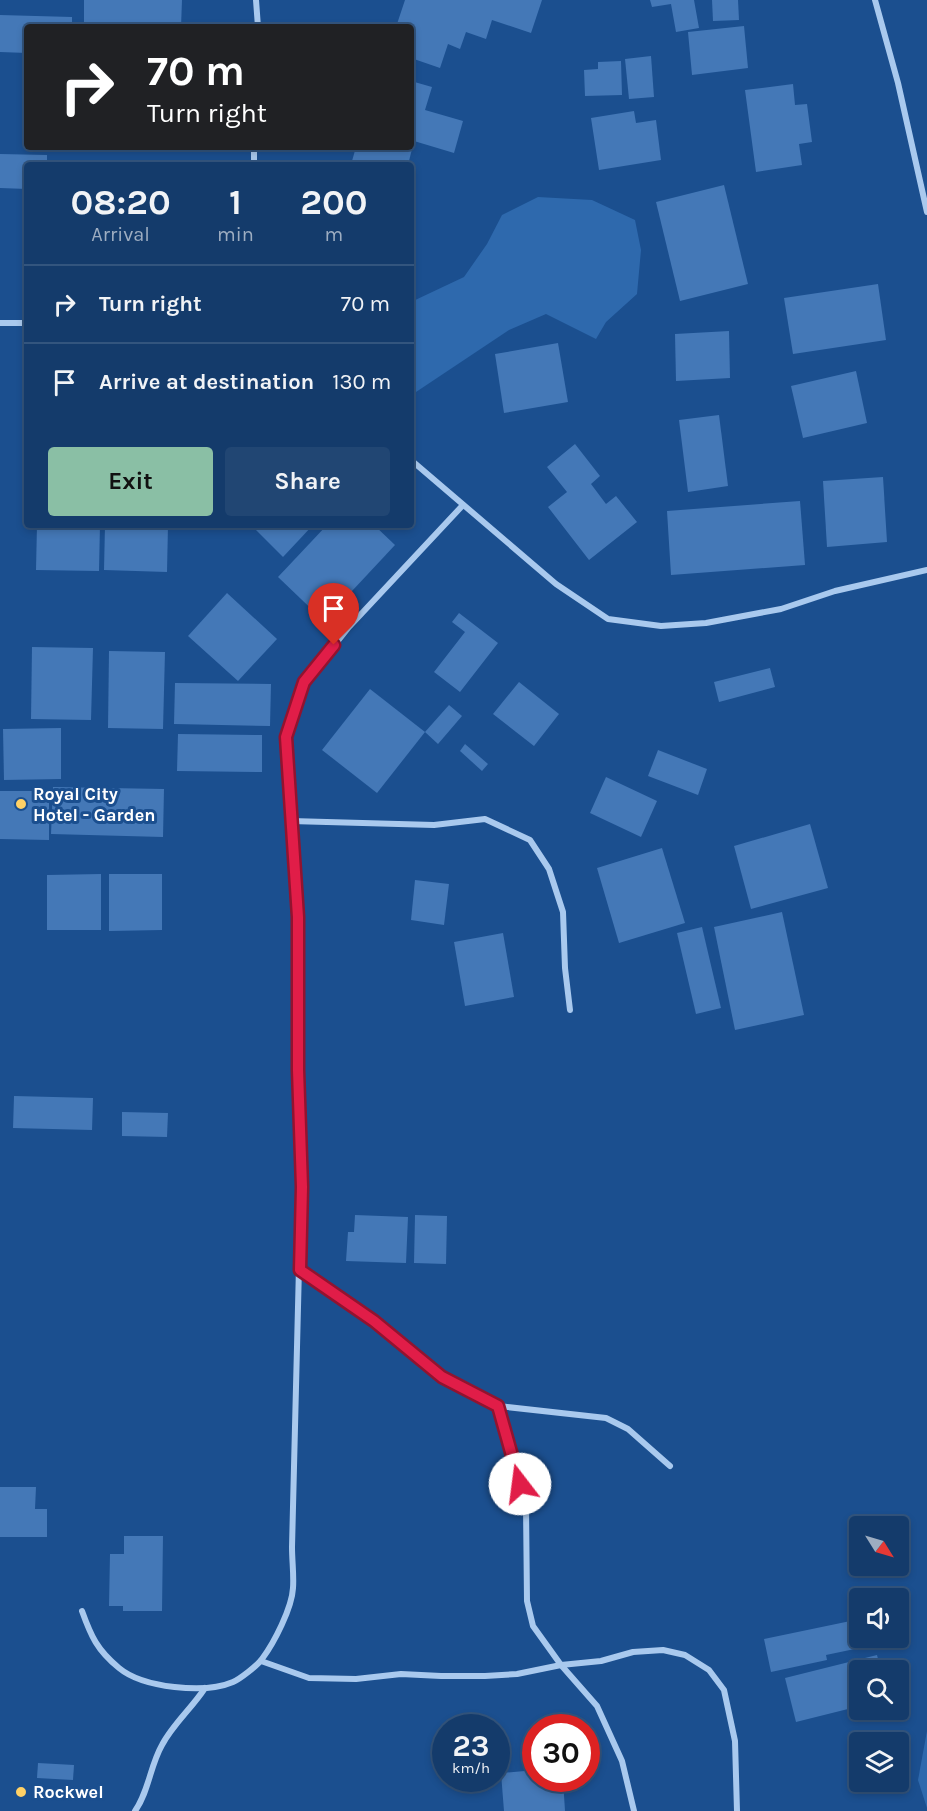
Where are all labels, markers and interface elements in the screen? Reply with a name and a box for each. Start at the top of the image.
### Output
text: 70 m [147,46,245,96]
icon: right [48,48,126,126]
text: Turn right [147,97,267,129]
text: 08:20 [70,181,171,223]
text: 1 [229,181,242,223]
text: 200 [300,181,368,223]
text: Arrival [91,223,150,246]
text: min [217,223,254,246]
text: m [325,223,343,246]
icon: right [48,288,81,321]
text: Turn right [99,291,202,317]
text: 70 m [341,291,390,317]
icon: arrive [48,366,81,399]
text: Arrive at destination [99,369,314,395]
text: 130 m [332,369,391,395]
button: Exit [48,447,213,516]
button: Share [225,447,390,516]
pin [308,583,359,645]
icon: arrive [317,592,350,625]
place label: Royal City Hotel - Garden [33,783,155,826]
marker: Royal City Hotel - Garden [14,797,28,811]
position arrow [488,1452,552,1516]
north arrow [849,1516,909,1576]
map controls [849,1516,909,1792]
button: sound [849,1588,909,1648]
button: search [849,1660,909,1720]
speed limit sign: 30 [522,1714,600,1792]
text: 23 [453,1728,489,1764]
button: layers [849,1732,909,1792]
text: km/h [452,1759,490,1777]
place label: Rockwel [33,1781,104,1803]
marker: Rockwel [14,1785,28,1799]

